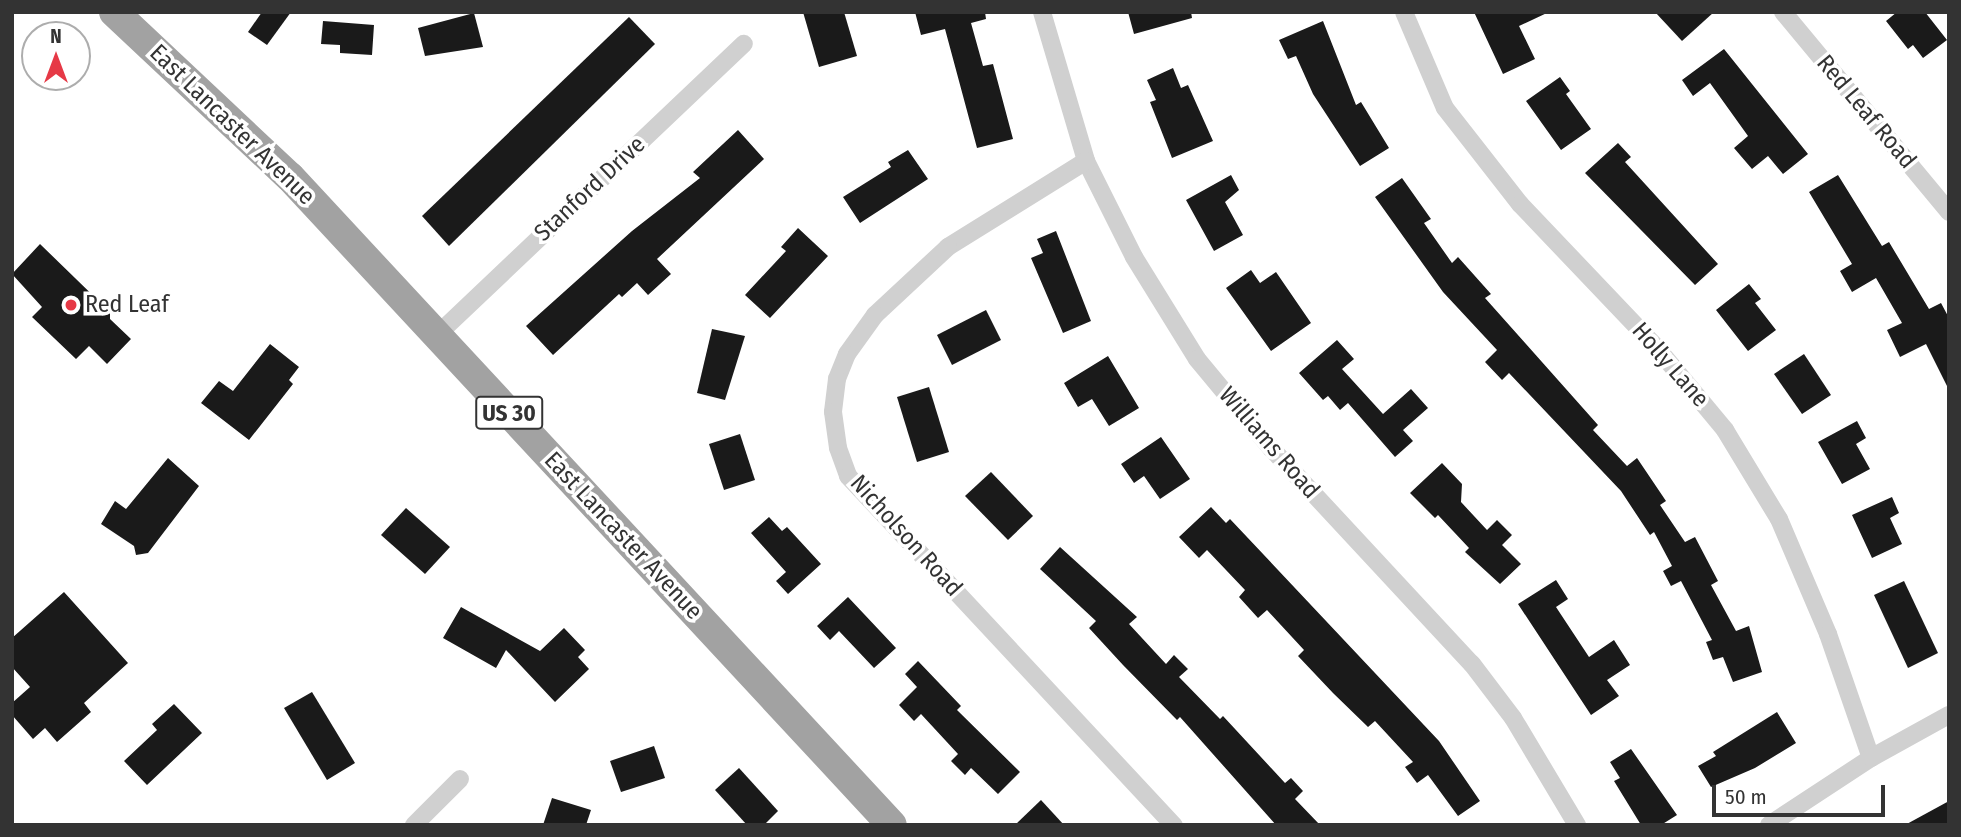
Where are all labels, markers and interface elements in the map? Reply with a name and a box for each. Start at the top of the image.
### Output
north arrow [21,21,91,91]
text: N [50,25,62,48]
street label: East Lancaster Avenue [143,39,321,211]
street label: Red Leaf Road [1810,49,1922,175]
street label: Stanford Drive [529,130,651,248]
place label: Red Leaf [85,291,169,319]
marker: Red Leaf [63,297,79,313]
street label: Holly Lane [1625,317,1715,413]
street label: Williams Road [1213,381,1325,505]
road number: US 30 [474,394,544,432]
street label: East Lancaster Avenue [538,446,708,626]
street label: Nicholson Road [844,469,968,603]
scale bar [1716,770,1889,814]
text: 50 m [1725,784,1767,810]

